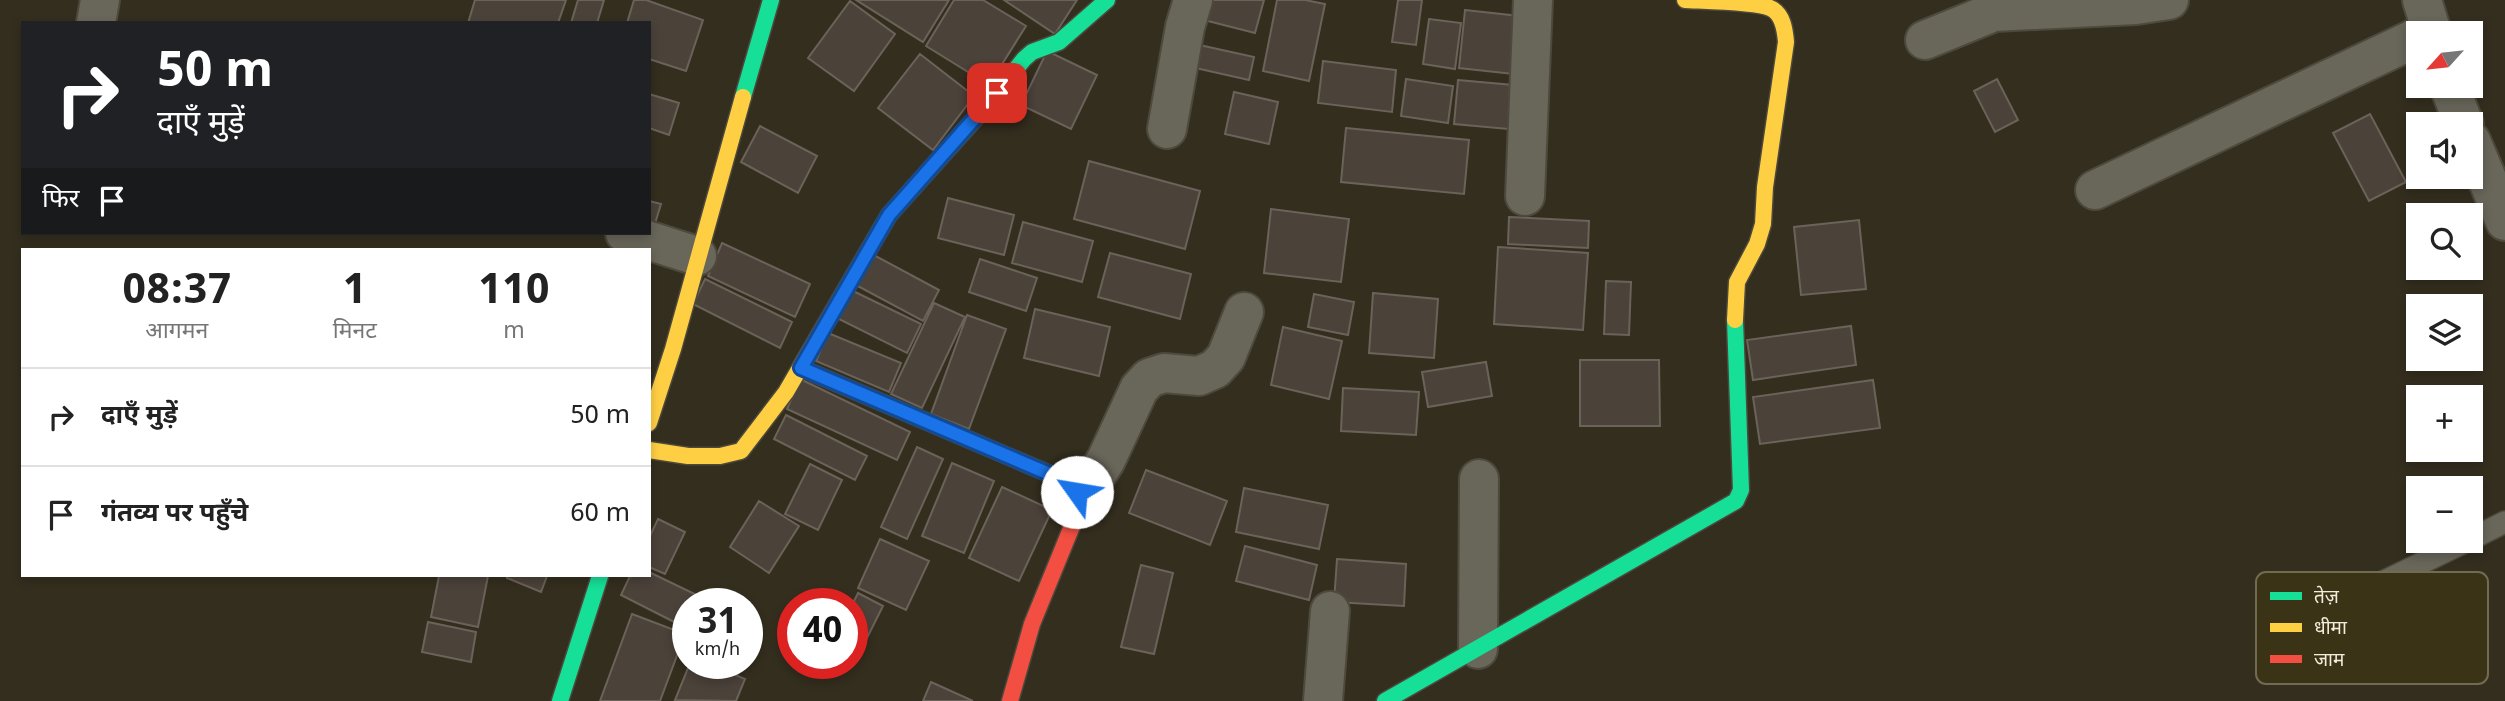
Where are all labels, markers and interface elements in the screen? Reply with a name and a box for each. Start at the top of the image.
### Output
north arrow [2406,21,2483,98]
map controls [2406,21,2483,553]
text: 50 m [157,42,273,106]
icon: right [42,49,133,140]
pin [967,63,1027,123]
icon: arrive [978,74,1016,112]
text: दाएँ मुड़ें [157,104,245,146]
button: sound [2406,112,2483,189]
icon: arrive [93,182,131,220]
text: फिर [42,184,79,218]
button: search [2406,203,2483,280]
text: 08:37 [122,265,231,320]
text: 1 [343,265,367,320]
text: 110 [478,265,550,320]
button: layers [2406,294,2483,371]
text: आगमन [145,317,208,347]
text: मिनट [333,317,377,347]
text: m [503,317,525,347]
button: + [2406,385,2483,462]
icon: right [42,398,80,436]
text: दाएँ मुड़ें [101,400,178,434]
text: 50 m [570,400,630,434]
position arrow [1040,455,1114,529]
button: − [2406,476,2483,553]
icon: arrive [42,496,80,534]
text: गंतव्य पर पहुँचे [101,498,248,532]
text: 60 m [570,498,630,532]
legend [2256,572,2488,684]
text: तेज़ [2314,585,2340,611]
speed limit sign: 40 [777,588,868,679]
text: 31 [698,602,737,647]
text: धीमा [2314,617,2348,642]
text: km/h [695,639,740,662]
text: जाम [2314,649,2345,674]

